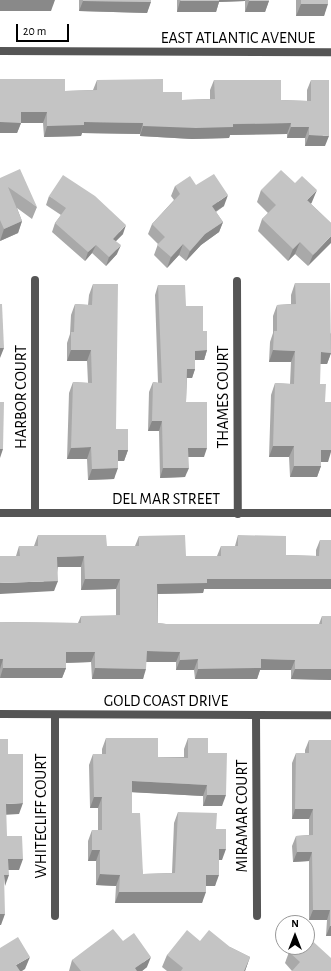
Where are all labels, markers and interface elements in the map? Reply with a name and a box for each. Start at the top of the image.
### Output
scale bar [18,16,71,42]
text: 20 m [23,25,46,37]
street label: EAST ATLANTIC AVENUE [161,28,315,48]
street label: HARBOR COURT [11,345,31,449]
street label: THAMES COURT [213,345,233,449]
street label: DEL MAR STREET [112,489,220,509]
street label: GOLD COAST DRIVE [104,691,228,711]
street label: WHITECLIFF COURT [31,754,51,878]
street label: MIRAMAR COURT [232,759,252,873]
north arrow [275,915,315,955]
text: N [291,918,299,929]

